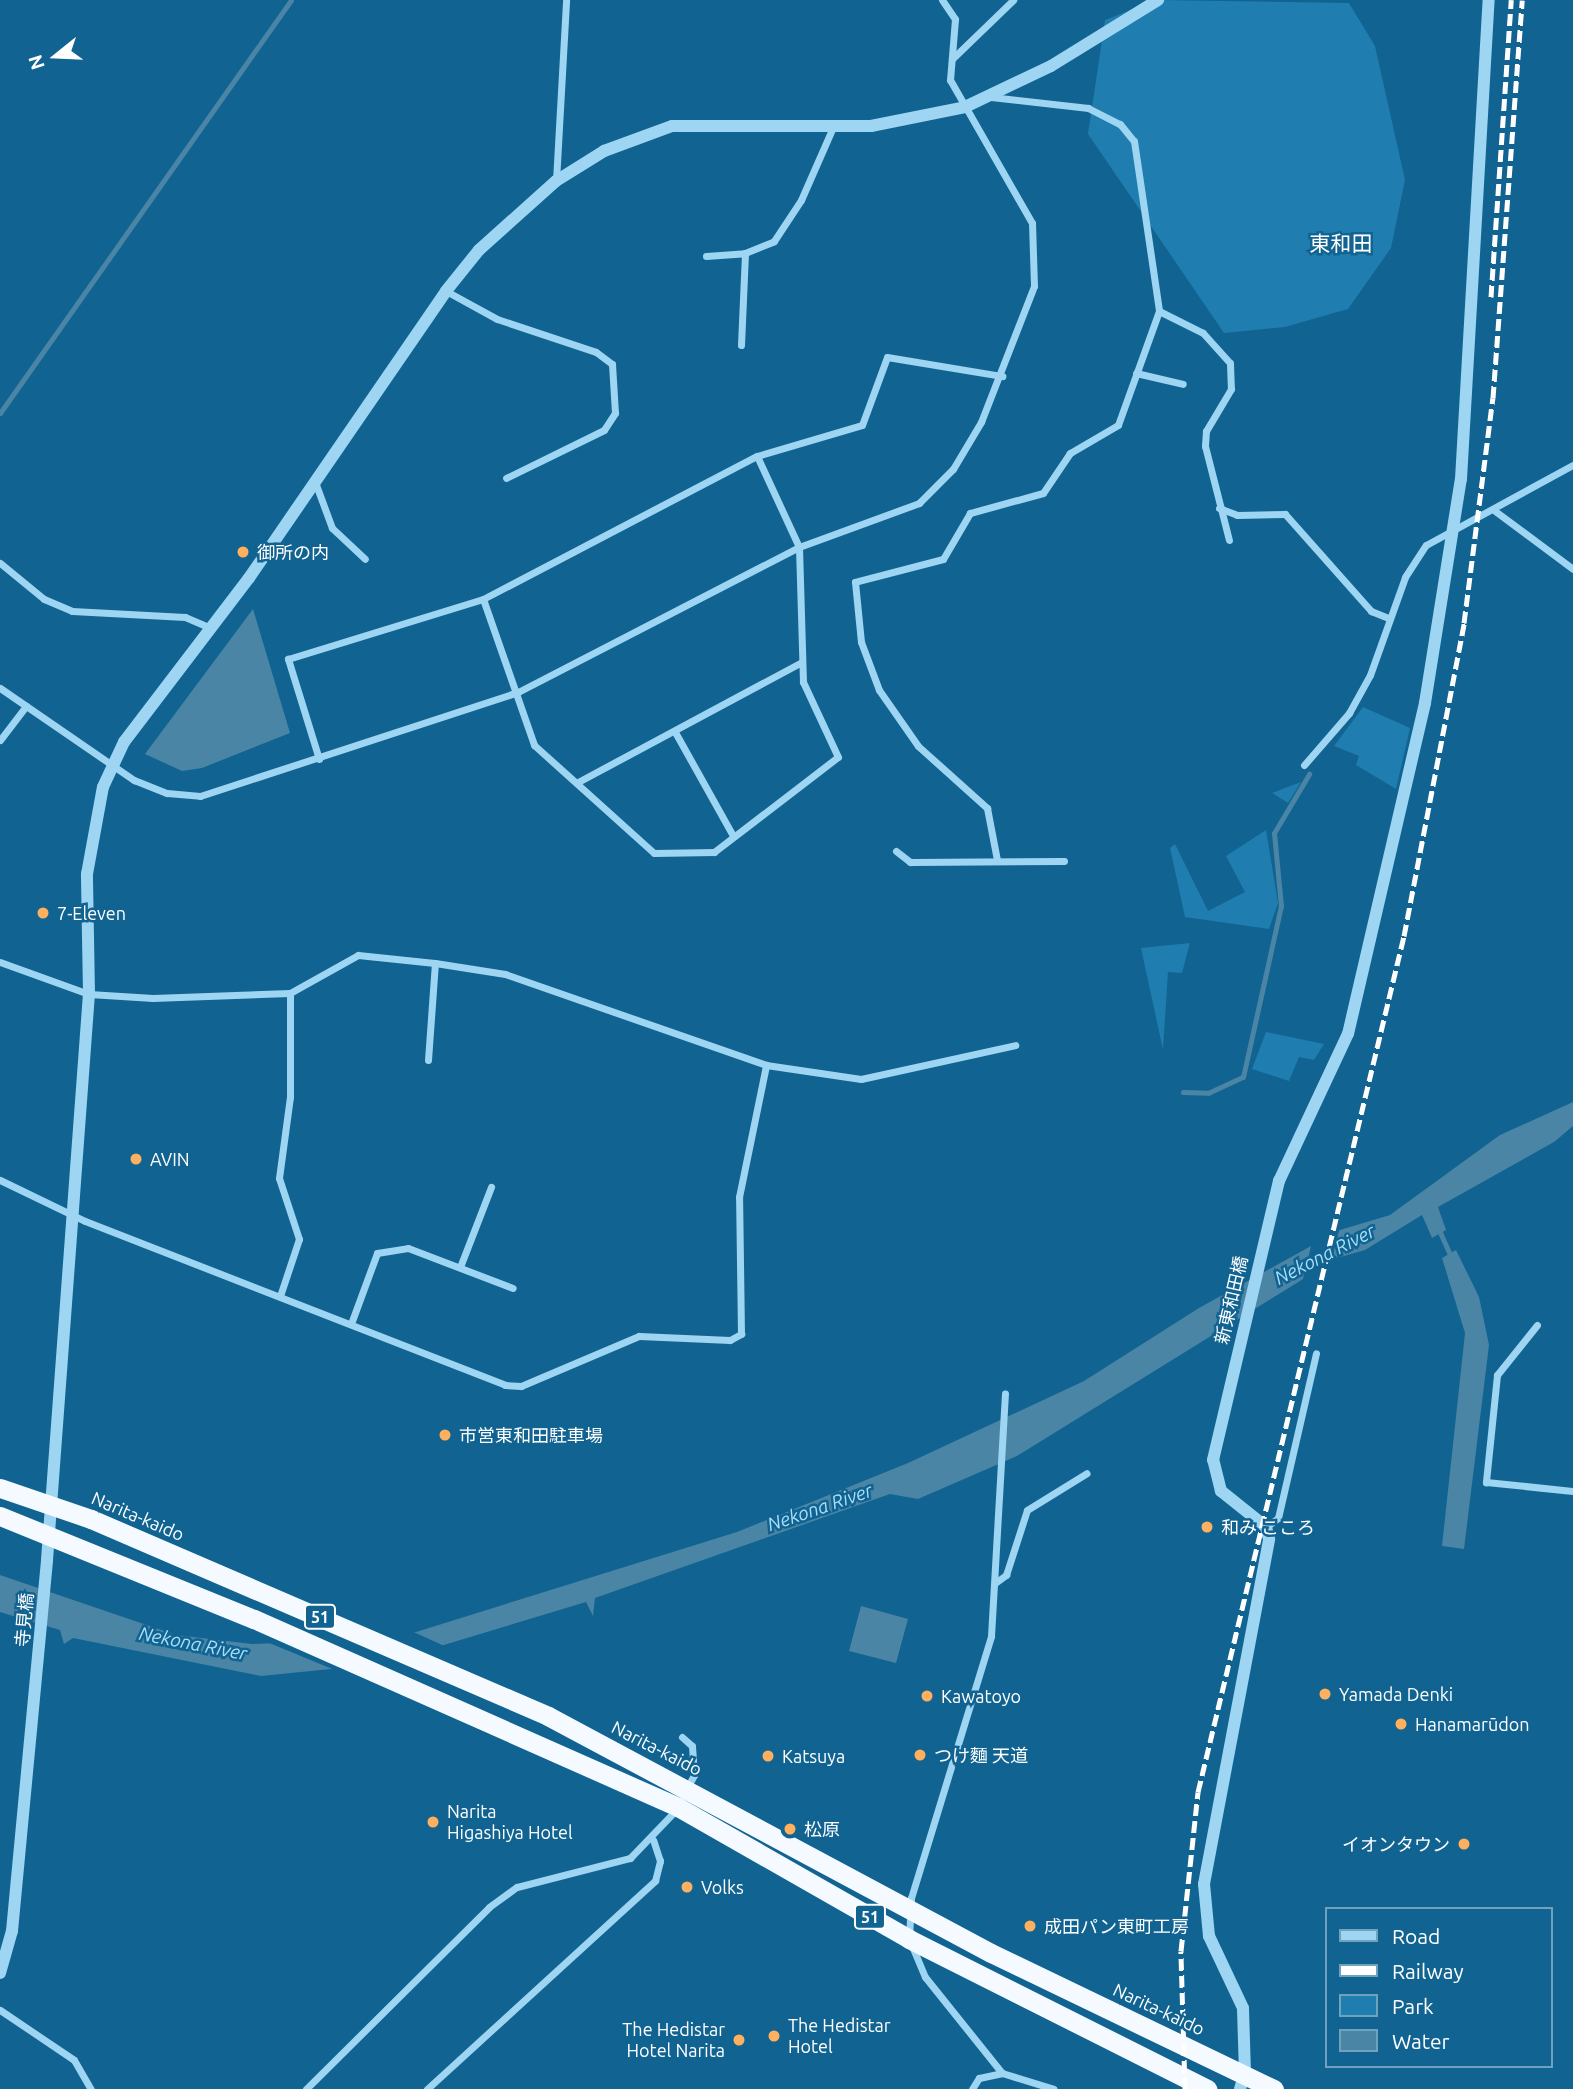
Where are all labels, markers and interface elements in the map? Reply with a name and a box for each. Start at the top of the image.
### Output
north arrow [21,21,91,91]
text: N [23,52,49,73]
district label: 東和田 [1310,230,1372,256]
place label: 御所の内 [257,541,329,563]
marker: 御所の内 [235,544,251,560]
place label: 7-Eleven [57,902,126,924]
marker: 7-Eleven [35,905,51,921]
place label: AVIN [150,1148,190,1170]
marker: AVIN [128,1151,144,1167]
water label: Nekona River [1271,1220,1379,1290]
street label: 新東和田橋 [1210,1254,1252,1346]
place label: 市営東和田駐車場 [459,1424,603,1446]
marker: 市営東和田駐車場 [437,1427,453,1443]
water label: Nekona River [764,1479,876,1537]
street label: Narita-kaido [88,1487,188,1545]
place label: 和み こころ [1221,1516,1315,1538]
marker: 和み こころ [1199,1519,1215,1535]
street label: 寺見橋 [11,1592,37,1648]
road number: 51 [302,1604,338,1630]
water label: Nekona River [137,1622,249,1666]
place label: Yamada Denki [1339,1683,1453,1705]
place label: Kawatoyo [941,1685,1021,1707]
marker: Yamada Denki [1317,1686,1333,1702]
marker: Kawatoyo [919,1688,935,1704]
place label: Hanamarūdon [1415,1713,1530,1735]
street label: Narita-kaido [608,1716,706,1780]
marker: Hanamarūdon [1393,1716,1409,1732]
place label: つけ麵 天道 [934,1744,1028,1766]
place label: Katsuya [782,1745,845,1767]
marker: つけ麵 天道 [912,1747,928,1763]
marker: Katsuya [760,1748,776,1764]
place label: Narita Higashiya Hotel [447,1801,573,1843]
marker: Narita Higashiya Hotel [425,1814,441,1830]
place label: 松原 [804,1818,840,1840]
marker: 松原 [782,1821,798,1837]
place label: イオンタウン [1342,1833,1450,1855]
marker: イオンタウン [1456,1836,1472,1852]
place label: Volks [701,1876,744,1898]
marker: Volks [679,1879,695,1895]
road number: 51 [852,1904,888,1929]
legend [1324,1907,1552,2068]
place label: 成田パン東町工房 [1044,1915,1188,1937]
marker: 成田パン東町工房 [1022,1918,1038,1934]
text: Road [1392,1924,1440,1948]
text: Railway [1392,1959,1464,1983]
street label: Narita-kaido [1110,1978,1208,2040]
text: Park [1392,1994,1434,2018]
place label: The Hedistar Hotel [788,2015,891,2058]
place label: The Hedistar Hotel Narita [622,2019,725,2062]
marker: The Hedistar Hotel [766,2028,782,2044]
text: Water [1392,2029,1450,2053]
marker: The Hedistar Hotel Narita [731,2032,747,2048]

